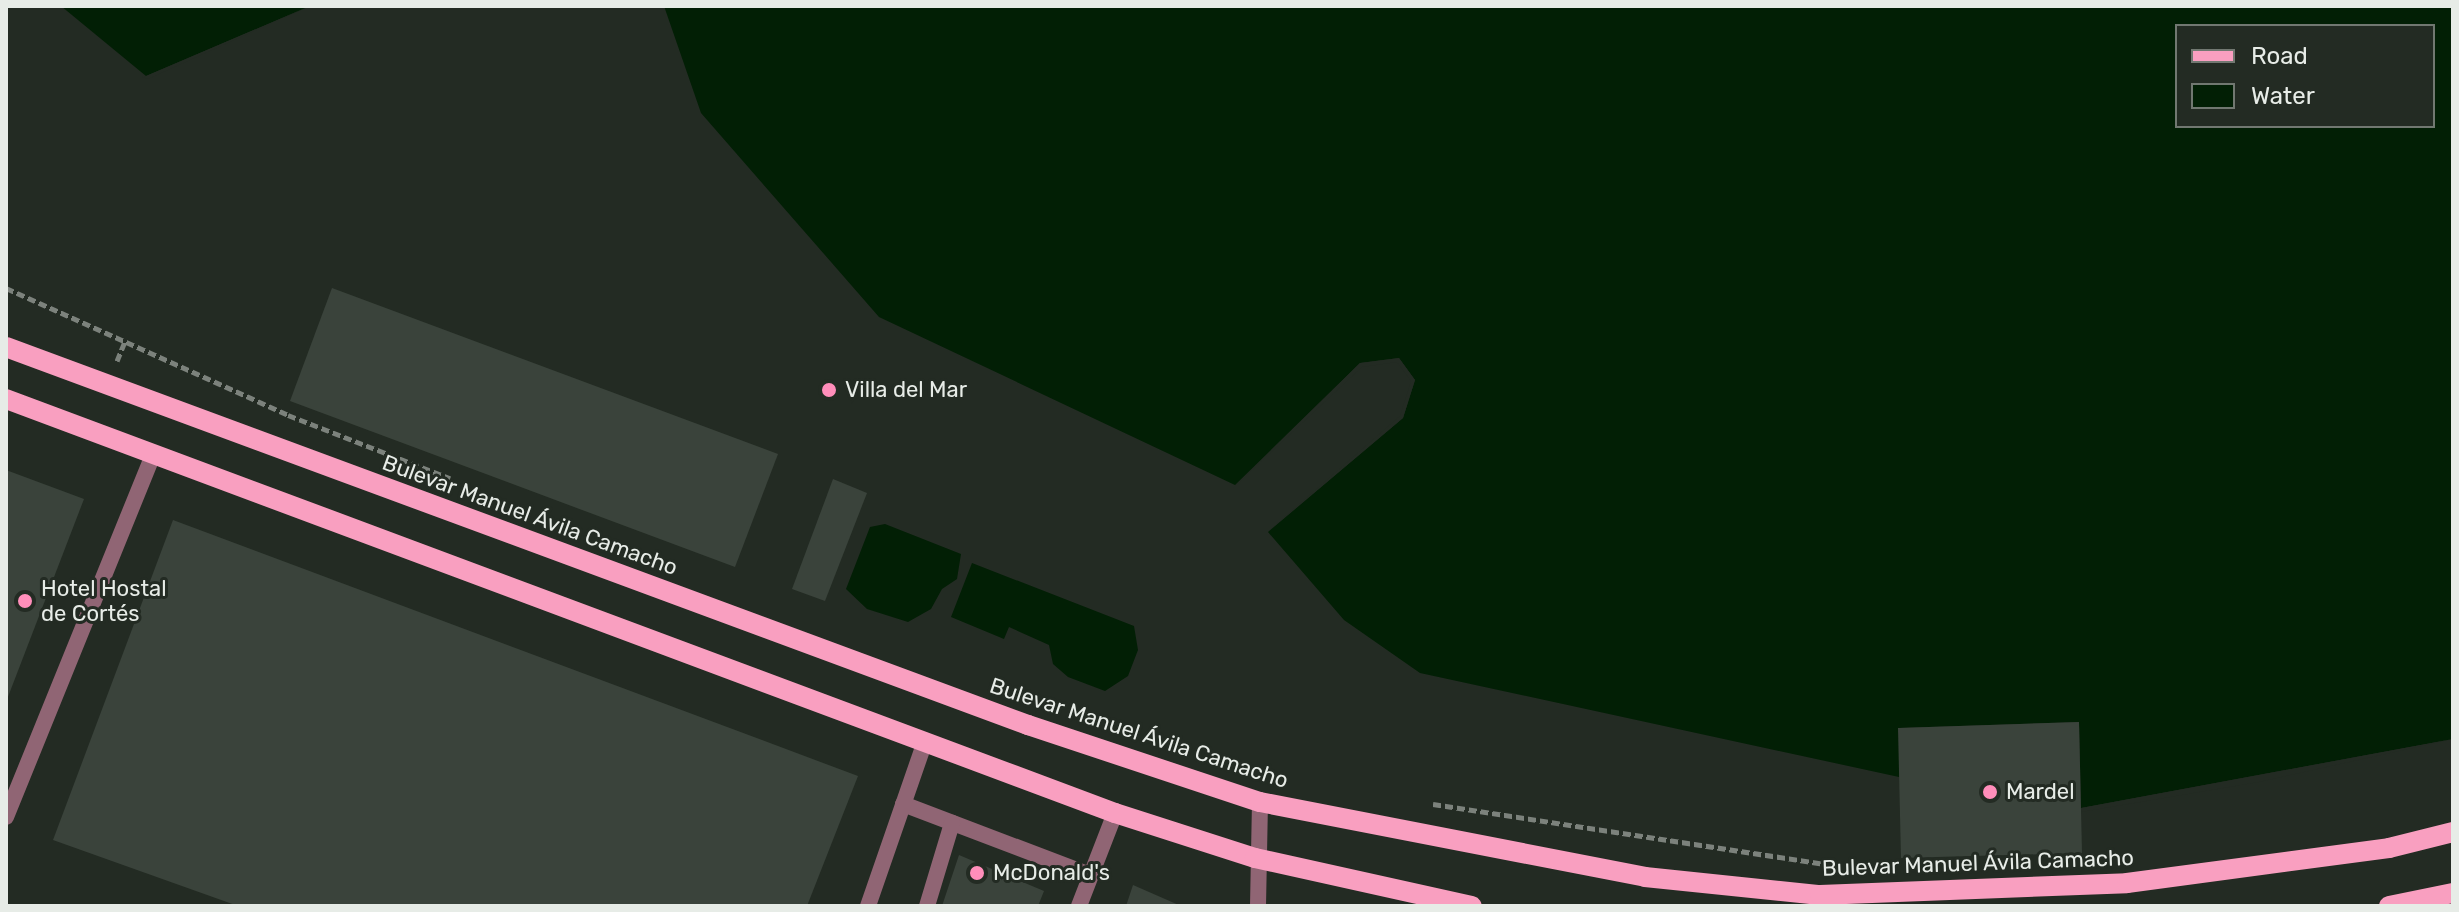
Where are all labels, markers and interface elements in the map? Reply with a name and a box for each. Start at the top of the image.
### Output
legend [2175,24,2435,128]
text: Road [2251,42,2308,70]
text: Water [2251,82,2315,110]
place label: Villa del Mar [845,377,967,403]
marker: Villa del Mar [820,381,838,399]
street label: Bulevar Manuel Ávila Camacho [378,449,682,581]
place label: Hotel Hostal de Cortés [41,575,167,626]
marker: Hotel Hostal de Cortés [16,592,34,610]
street label: Bulevar Manuel Ávila Camacho [986,672,1292,794]
place label: Mardel [2006,779,2074,805]
marker: Mardel [1981,783,1999,801]
street label: Bulevar Manuel Ávila Camacho [1821,844,2135,882]
place label: McDonald's [993,860,1110,886]
marker: McDonald's [968,864,986,882]

